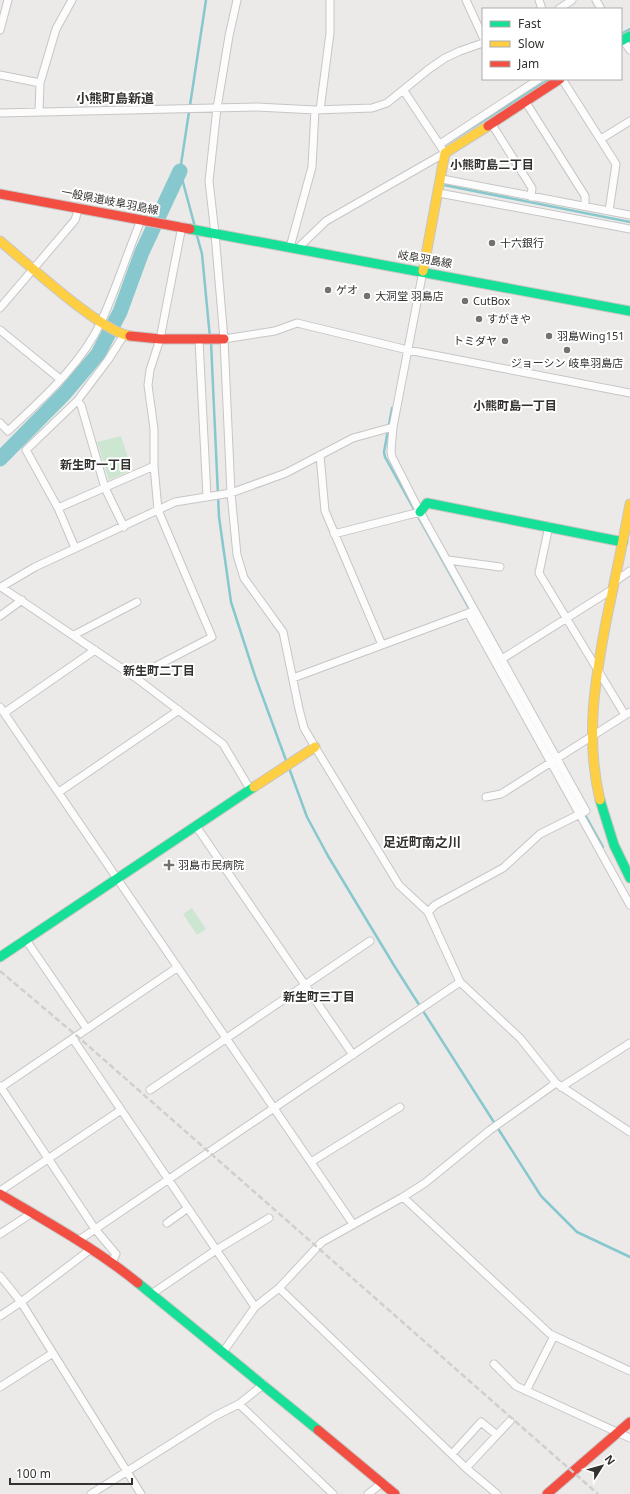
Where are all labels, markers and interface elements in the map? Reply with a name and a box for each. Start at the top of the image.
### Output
legend [482,8,622,80]
text: Fast [518,15,542,32]
text: Slow [518,35,545,52]
text: Jam [517,55,539,72]
district label: 小熊町島新道 [76,89,154,107]
district label: 小熊町島二丁目 [450,156,534,173]
street label: 一般県道岐阜羽島線 [60,184,160,217]
place label: 十六銀行 [500,235,544,250]
marker: 十六銀行 [487,238,497,248]
street label: 岐阜羽島線 [397,246,453,271]
place label: ゲオ [336,282,358,297]
marker: ゲオ [323,285,333,295]
place label: 大洞堂 羽島店 [375,288,444,303]
marker: 大洞堂 羽島店 [362,291,372,301]
place label: CutBox [473,293,510,308]
marker: CutBox [460,296,470,306]
place label: すがきや [487,311,531,326]
marker: すがきや [474,314,484,324]
place label: 羽島Wing151 [557,328,625,343]
marker: 羽島Wing151 [544,331,554,341]
place label: トミダヤ [453,333,497,348]
marker: トミダヤ [500,336,510,346]
marker: ジョーシン 岐阜羽島店 [562,345,572,355]
place label: ジョーシン 岐阜羽島店 [511,355,623,370]
district label: 小熊町島一丁目 [473,397,557,414]
district label: 新生町一丁目 [60,456,132,473]
district label: 新生町二丁目 [123,662,195,679]
district label: 足近町南之川 [383,833,461,851]
place label: 羽島市民病院 [178,857,244,872]
marker: 羽島市民病院 [163,859,175,871]
district label: 新生町三丁目 [283,988,355,1005]
north arrow [582,1446,622,1486]
text: N [602,1452,619,1468]
scale bar [10,1460,132,1486]
text: 100 m [16,1465,51,1482]

